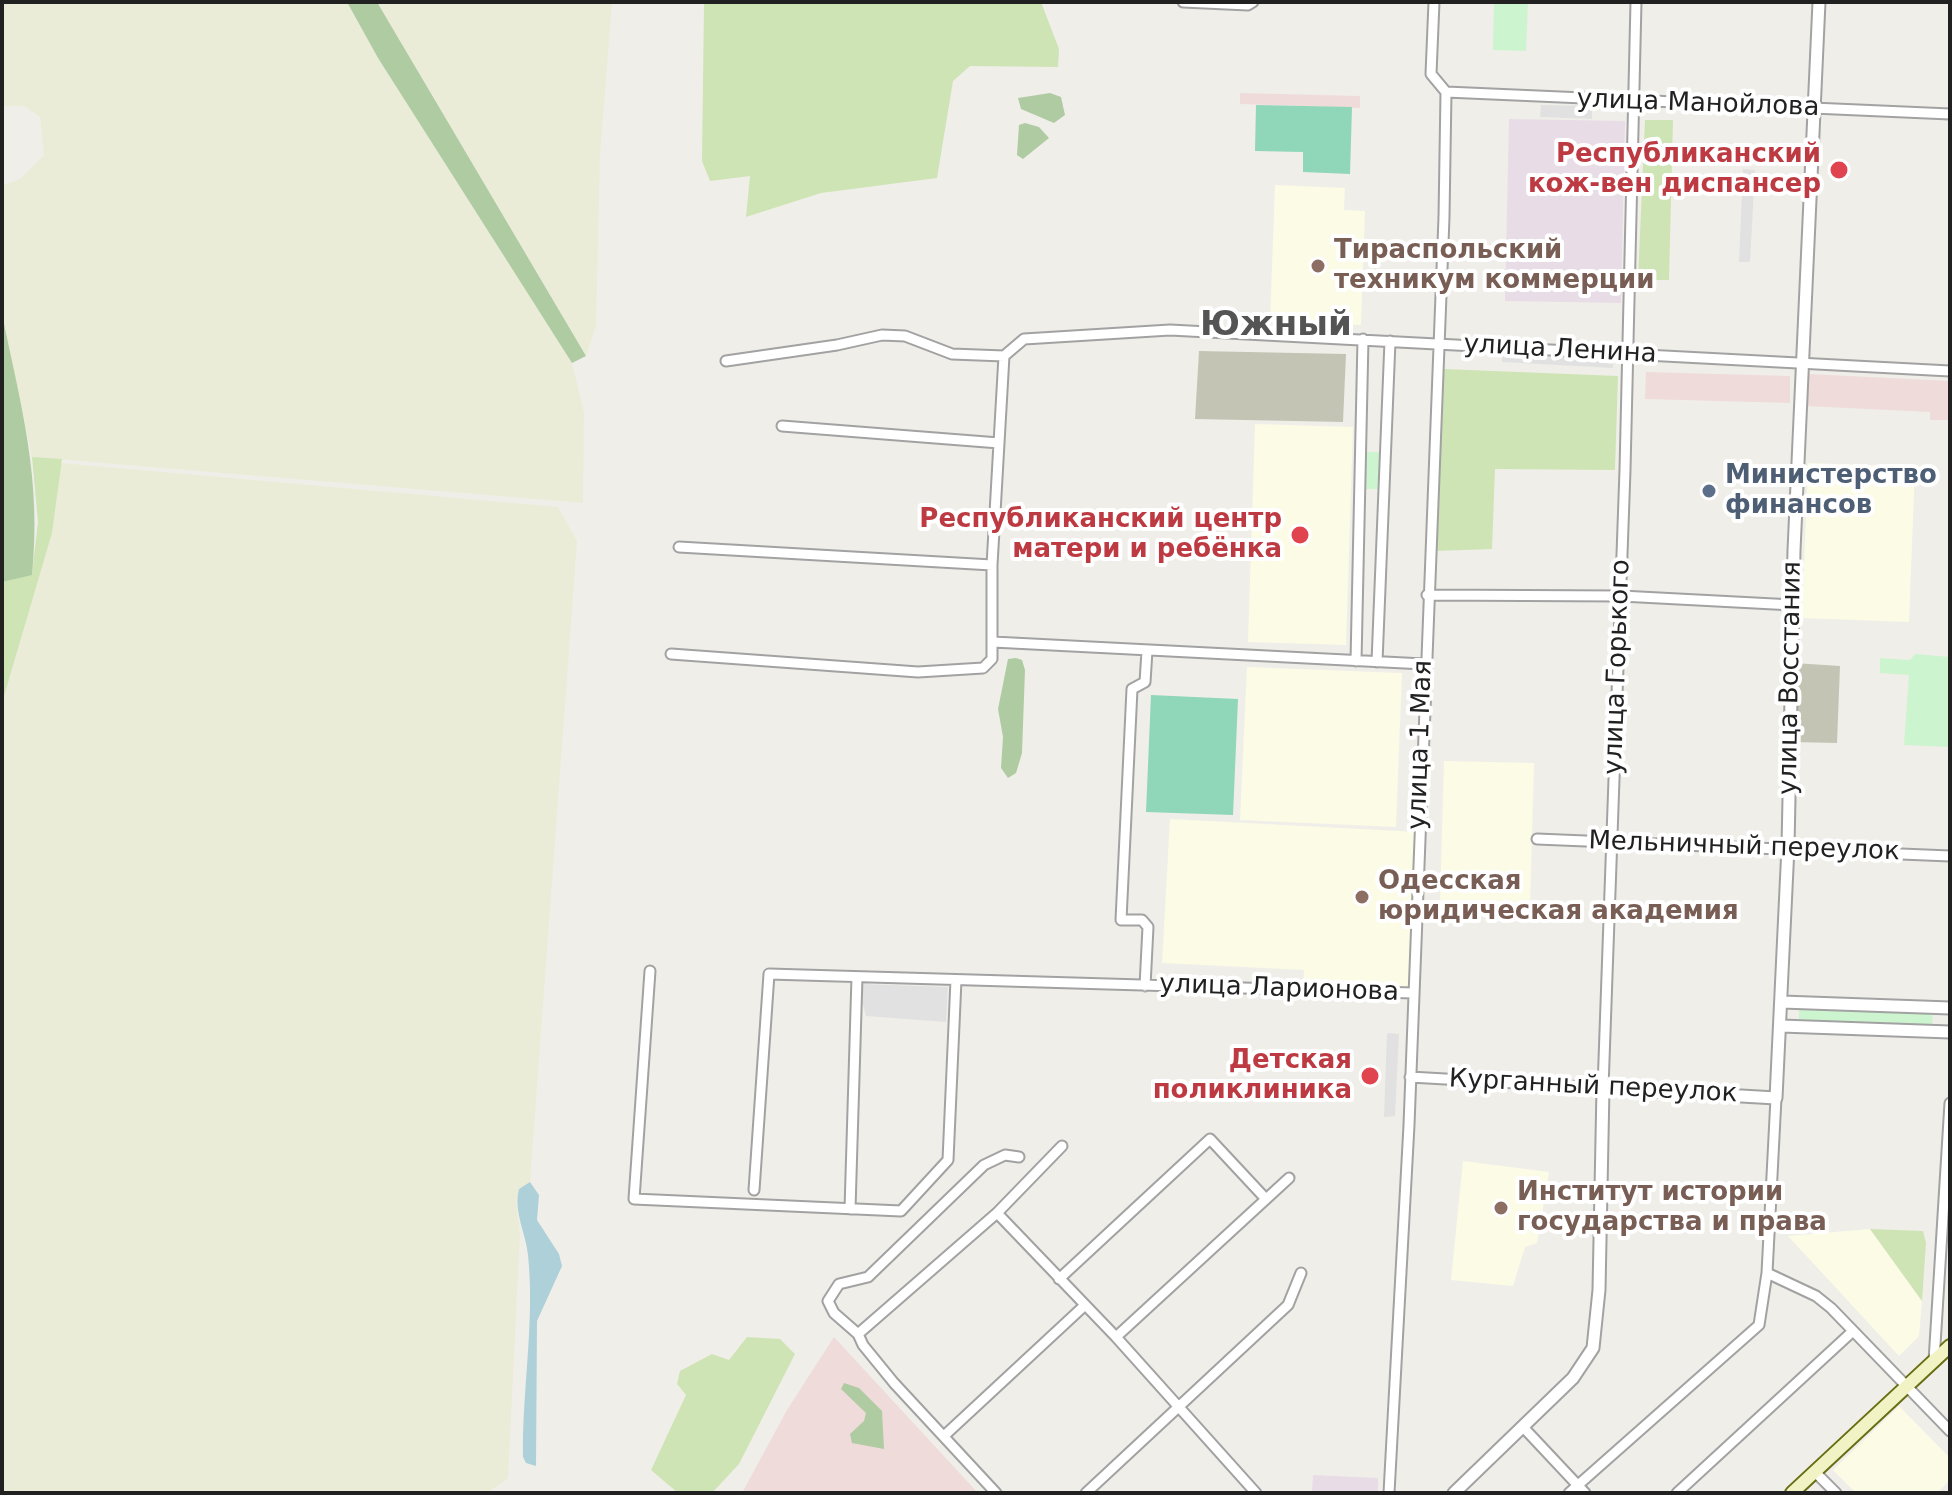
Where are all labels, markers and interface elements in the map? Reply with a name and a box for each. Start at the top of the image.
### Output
street label: улица Манойлова [1576,84,1820,124]
place label: Республиканский кож-вен диспансер [1528,139,1821,200]
marker: Республиканский кож-вен диспансер [1828,159,1850,181]
place label: Тираспольский техникум коммерции [1334,235,1655,296]
marker: Тираспольский техникум коммерции [1309,257,1327,275]
district label: Южный [1200,306,1352,346]
street label: улица Ленина [1463,329,1657,371]
place label: Министерство финансов [1725,460,1937,522]
marker: Министерство финансов [1700,482,1718,500]
place label: Республиканский центр матери и ребёнка [919,504,1282,566]
marker: Республиканский центр матери и ребёнка [1289,524,1311,546]
street label: улица Горького [1599,559,1637,775]
street label: улица Восстания [1773,561,1809,795]
street label: улица 1 Мая [1402,660,1440,830]
street label: Мельничный переулок [1588,826,1900,868]
place label: Одесская юридическая академия [1378,866,1739,928]
marker: Одесская юридическая академия [1353,888,1371,906]
street label: улица Ларионова [1159,969,1399,1009]
place label: Детская поликлиника [1153,1045,1352,1106]
street label: Курганный переулок [1448,1064,1738,1110]
marker: Детская поликлиника [1359,1065,1381,1087]
place label: Институт истории государства и права [1517,1177,1827,1238]
marker: Институт истории государства и права [1492,1199,1510,1217]

